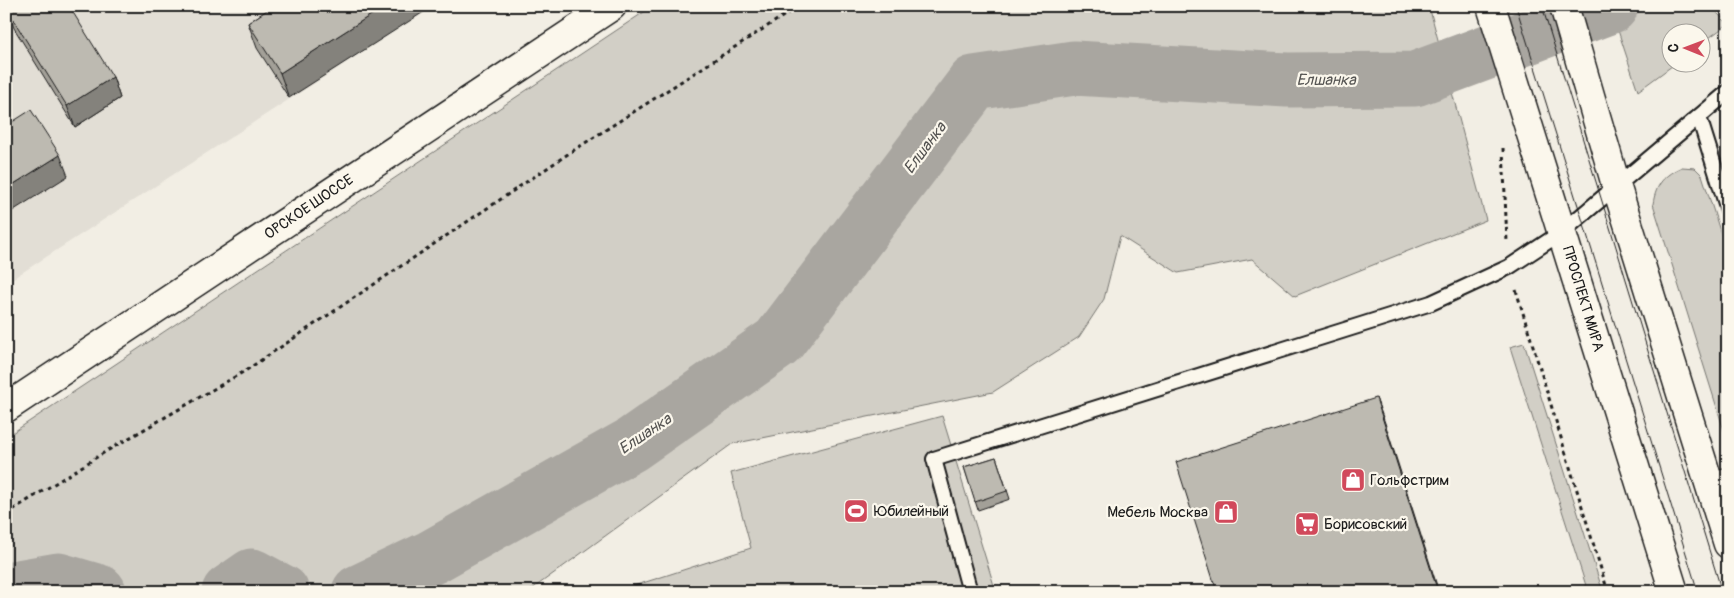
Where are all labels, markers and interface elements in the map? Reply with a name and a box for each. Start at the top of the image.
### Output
north arrow [1662,22,1712,72]
text: С [1665,43,1682,52]
water label: Елшанка [1296,70,1357,90]
water label: Елшанка [899,117,952,178]
street label: ОРСКОЕ ШОССЕ [261,170,357,244]
street label: ПРОСПЕКТ МИРА [1558,244,1608,354]
water label: Елшанка [615,408,676,459]
shop icon: Гольфстрим [1340,467,1366,493]
place label: Гольфстрим [1370,471,1449,490]
sports icon: Юбилейный [843,498,869,524]
shop icon: Мебель Москва [1213,499,1239,525]
place label: Юбилейный [874,502,949,521]
place label: Мебель Москва [1107,503,1208,522]
supermarket icon: Борисовский [1294,511,1320,537]
place label: Борисовский [1324,515,1407,534]

